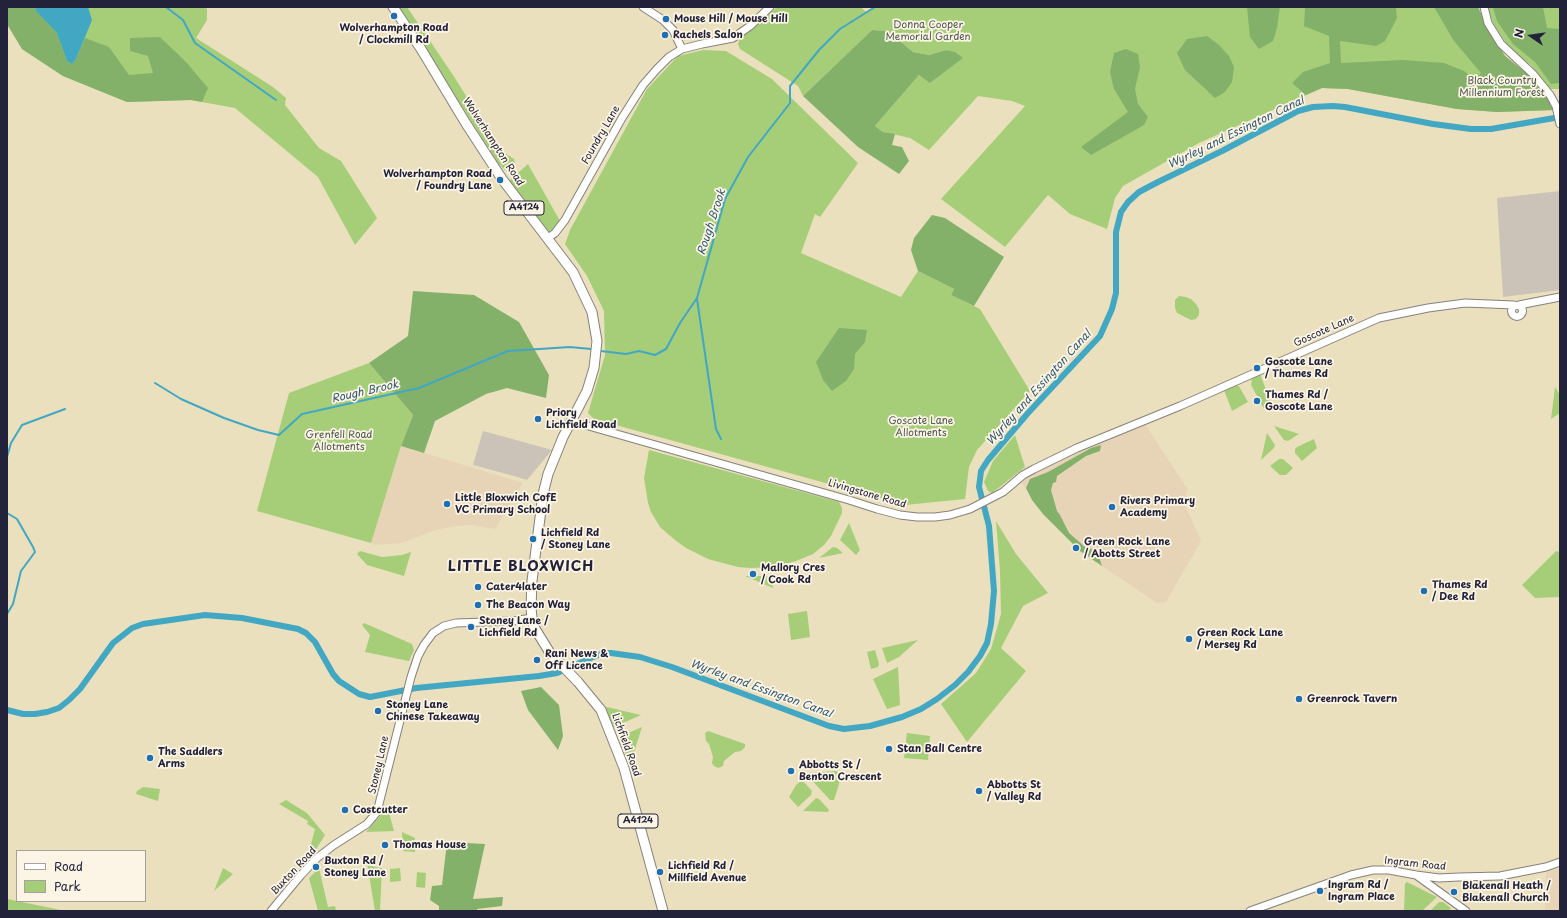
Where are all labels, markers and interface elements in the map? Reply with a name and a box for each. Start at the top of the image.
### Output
marker: Wolverhampton Road / Clockmill Rd [389,11,399,21]
place label: Mouse Hill / Mouse Hill [674,13,787,25]
marker: Mouse Hill / Mouse Hill [661,14,671,24]
north arrow [1511,16,1551,56]
park label: Donna Cooper Memorial Garden [886,19,970,42]
place label: Wolverhampton Road / Clockmill Rd [340,22,448,46]
text: N [1510,27,1528,39]
place label: Rachels Salon [673,29,743,41]
marker: Rachels Salon [660,30,670,40]
park label: Black Country Millennium Forest [1459,75,1545,98]
water label: Wyrley and Essington Canal [1166,94,1306,172]
street label: Wolverhampton Road [460,96,526,188]
street label: Foundry Lane [579,104,623,166]
place label: Wolverhampton Road / Foundry Lane [383,168,492,192]
marker: Wolverhampton Road / Foundry Lane [495,175,505,185]
water label: Rough Brook [695,187,729,257]
road number: A4124 [504,201,544,215]
street label: Goscote Lane [1292,312,1356,350]
water label: Wyrley and Essington Canal [984,328,1094,448]
place label: Goscote Lane / Thames Rd [1265,356,1333,380]
marker: Goscote Lane / Thames Rd [1252,363,1262,373]
water label: Rough Brook [330,378,400,406]
place label: Thames Rd / Goscote Lane [1265,389,1333,412]
marker: Thames Rd / Goscote Lane [1252,396,1262,406]
place label: Priory Lichfield Road [546,407,617,430]
marker: Priory Lichfield Road [533,414,543,424]
park label: Goscote Lane Allotments [889,415,953,438]
park label: Grenfell Road Allotments [306,429,372,452]
street label: Livingstone Road [827,477,907,511]
place label: Little Bloxwich CofE VC Primary School [455,492,557,516]
place label: Rivers Primary Academy [1120,495,1195,518]
marker: Little Bloxwich CofE VC Primary School [442,499,452,509]
marker: Rivers Primary Academy [1107,502,1117,512]
place label: Lichfield Rd / Stoney Lane [541,527,610,550]
marker: Lichfield Rd / Stoney Lane [528,534,538,544]
place label: Green Rock Lane / Abotts Street [1084,536,1170,560]
marker: Green Rock Lane / Abotts Street [1071,543,1081,553]
district label: LITTLE BLOXWICH [448,559,594,575]
place label: Mallory Cres / Cook Rd [761,562,825,586]
marker: Mallory Cres / Cook Rd [748,569,758,579]
place label: Thames Rd / Dee Rd [1432,579,1488,602]
place label: Cater4later [486,581,547,593]
marker: Cater4later [473,582,483,592]
marker: Thames Rd / Dee Rd [1419,586,1429,596]
place label: The Beacon Way [486,599,570,611]
marker: The Beacon Way [473,600,483,610]
place label: Stoney Lane / Lichfield Rd [479,615,548,638]
marker: Stoney Lane / Lichfield Rd [466,622,476,632]
place label: Green Rock Lane / Mersey Rd [1197,627,1283,650]
marker: Green Rock Lane / Mersey Rd [1184,634,1194,644]
place label: Rani News & Off Licence [545,648,608,672]
marker: Rani News & Off Licence [532,655,542,665]
water label: Wyrley and Essington Canal [688,657,834,721]
place label: Greenrock Tavern [1307,693,1397,705]
marker: Greenrock Tavern [1294,694,1304,704]
place label: Stoney Lane Chinese Takeaway [386,699,479,722]
marker: Stoney Lane Chinese Takeaway [373,706,383,716]
street label: Lichfield Road [609,712,643,778]
street label: Stoney Lane [366,735,392,795]
place label: Stan Ball Centre [897,743,982,755]
marker: Stan Ball Centre [884,744,894,754]
place label: The Saddlers Arms [158,746,223,770]
marker: The Saddlers Arms [145,753,155,763]
place label: Abbotts St / Benton Crescent [799,759,882,782]
marker: Abbotts St / Benton Crescent [786,766,796,776]
place label: Abbotts St / Valley Rd [987,779,1041,802]
marker: Abbotts St / Valley Rd [974,786,984,796]
place label: Costcutter [353,804,408,816]
marker: Costcutter [340,805,350,815]
road number: A4124 [618,814,658,828]
place label: Thomas House [393,839,466,851]
marker: Thomas House [380,840,390,850]
street label: Buxton Road [269,845,319,897]
legend [16,850,146,902]
place label: Buxton Rd / Stoney Lane [324,855,386,878]
street label: Ingram Road [1384,855,1446,873]
text: Road [54,857,83,875]
place label: Lichfield Rd / Millfield Avenue [668,860,746,884]
marker: Buxton Rd / Stoney Lane [311,862,321,872]
marker: Lichfield Rd / Millfield Avenue [655,867,665,877]
text: Park [54,877,81,895]
place label: Ingram Rd / Ingram Place [1328,879,1395,902]
place label: Blakenall Heath / Blakenall Church [1462,880,1551,904]
marker: Ingram Rd / Ingram Place [1315,886,1325,896]
marker: Blakenall Heath / Blakenall Church [1449,887,1459,897]

